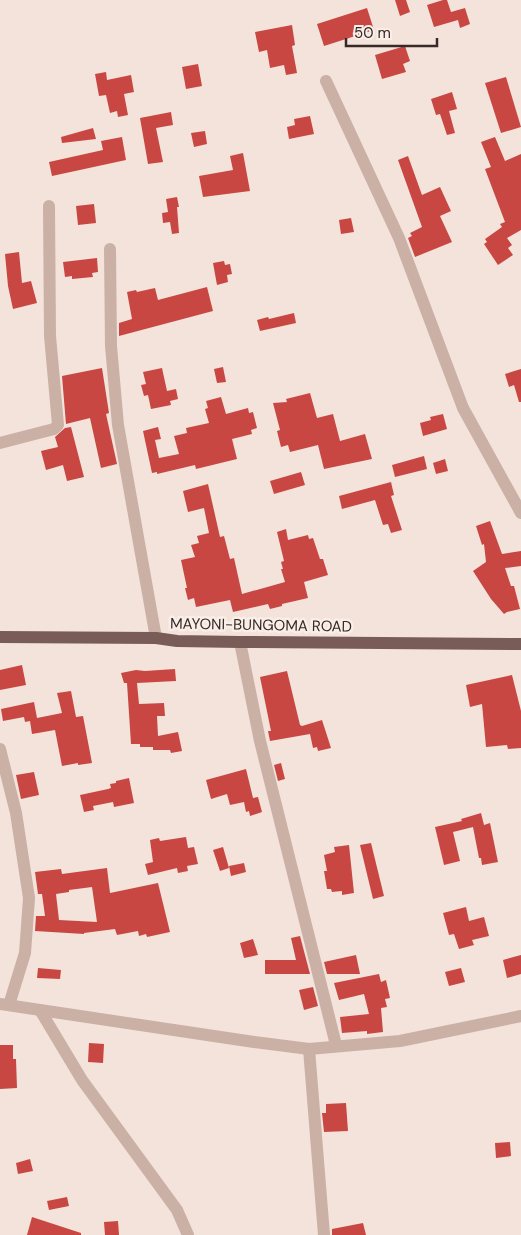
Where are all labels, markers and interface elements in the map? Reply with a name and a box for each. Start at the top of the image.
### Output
scale bar [346,15,437,47]
text: 50 m [354,23,391,43]
street label: MAYONI-BUNGOMA ROAD [170,613,352,637]

